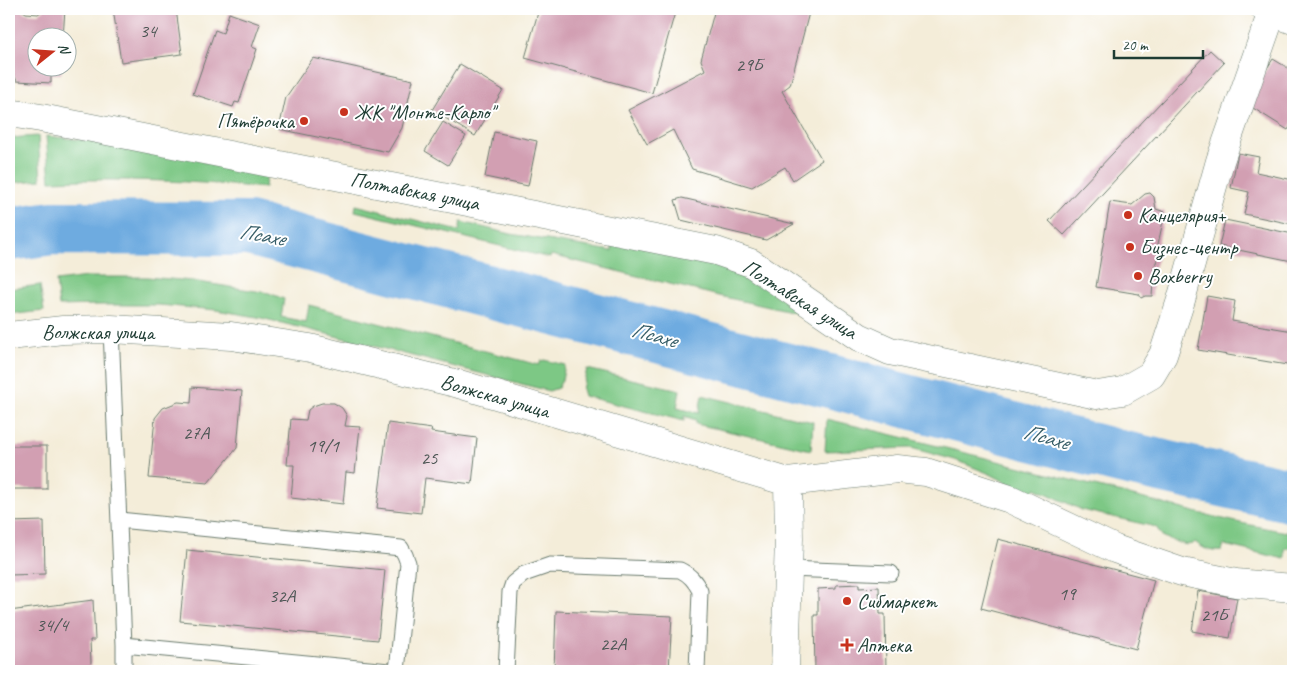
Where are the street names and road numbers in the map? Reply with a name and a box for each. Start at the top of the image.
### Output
street label: Полтавская улица [348,166,483,217]
street label: Полтавская улица [738,253,864,346]
street label: Волжская улица [42,319,156,345]
street label: Волжская улица [438,368,555,425]

